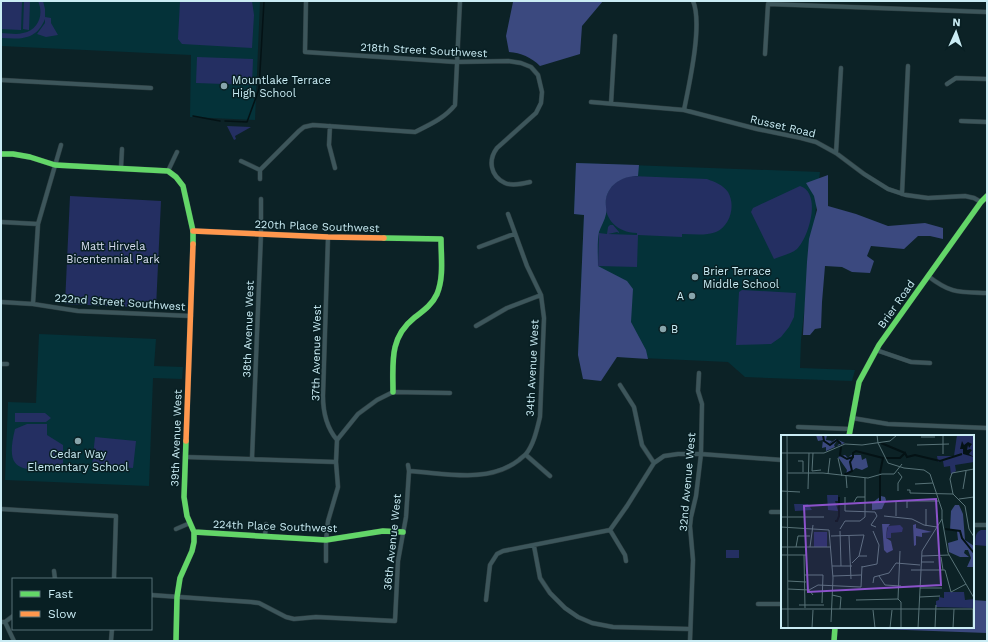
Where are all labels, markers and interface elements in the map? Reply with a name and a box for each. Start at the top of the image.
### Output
north arrow [936,12,976,52]
text: N [952,16,961,29]
street label: 218th Street Southwest [360,41,488,60]
place label: Mountlake Terrace High School [232,74,331,100]
marker: Mountlake Terrace High School [219,81,229,91]
street label: Russet Road [749,113,817,140]
street label: 220th Place Southwest [254,218,380,235]
park label: Matt Hirvela Bicentennial Park [66,240,160,266]
place label: Brier Terrace Middle School [703,265,780,291]
marker: Brier Terrace Middle School [690,272,700,282]
street label: Brier Road [875,278,918,331]
street label: 38th Avenue West [240,280,257,378]
place label: A [677,290,684,303]
street label: 222nd Street Southwest [54,291,186,314]
marker: A [687,291,697,301]
street label: 37th Avenue West [309,304,324,401]
street label: 34th Avenue West [523,319,542,417]
place label: B [671,323,678,336]
marker: B [658,324,668,334]
street label: 39th Avenue West [168,389,185,487]
street label: 32nd Avenue West [677,432,698,532]
inset map [781,435,974,628]
marker: Cedar Way Elementary School [73,436,83,446]
place label: Cedar Way Elementary School [27,448,129,474]
street label: 36th Avenue West [381,493,404,591]
street label: 224th Place Southwest [213,518,338,535]
legend [12,578,152,630]
text: Fast [48,587,73,601]
text: Slow [48,607,76,621]

